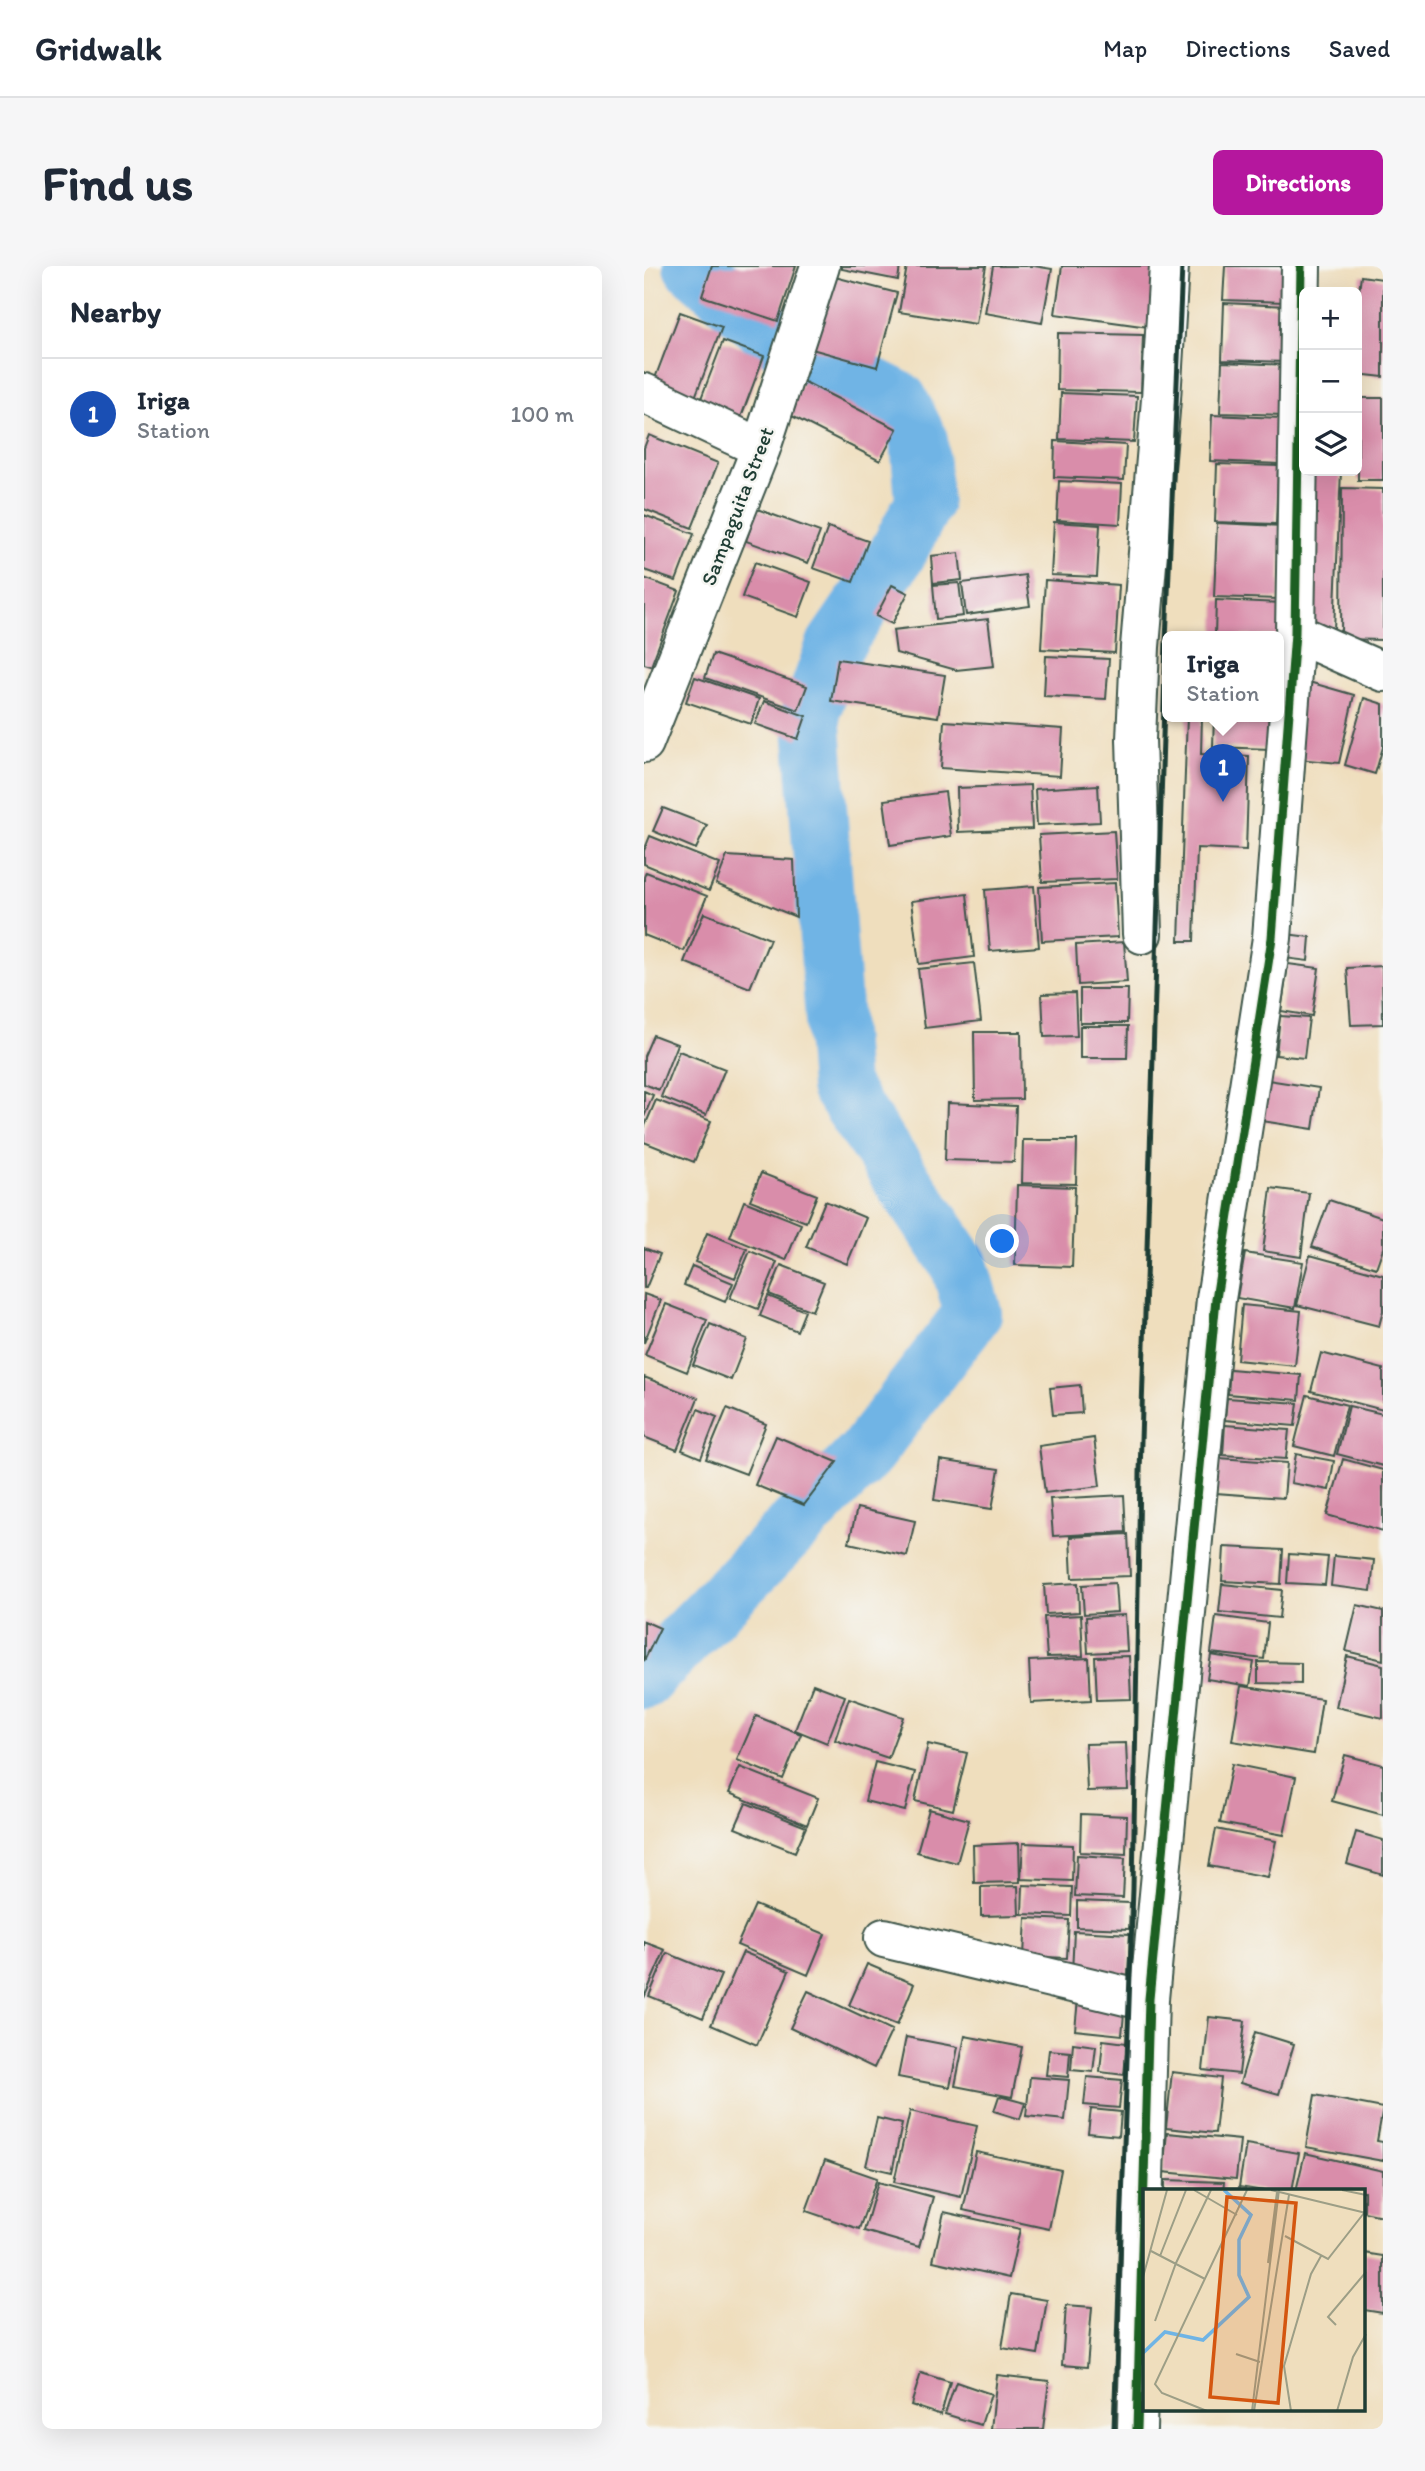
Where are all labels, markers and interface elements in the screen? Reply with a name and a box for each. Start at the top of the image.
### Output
text: Gridwalk [35,29,162,68]
text: Map [1103,34,1147,63]
text: Directions [1185,34,1291,63]
text: Saved [1329,34,1390,63]
button: Directions [1213,150,1383,215]
text: Find us [42,153,193,212]
map controls [1299,287,1362,476]
button: + [1299,287,1362,350]
text: Nearby [70,293,161,330]
button: − [1299,350,1362,413]
text: Iriga [137,384,190,416]
text: 1 [88,400,98,428]
text: 100 m [510,400,574,428]
button: layers [1299,413,1362,476]
text: Station [137,416,210,444]
street label: Sampaguita Street [695,423,779,589]
popup [1162,631,1284,722]
text: Iriga [1187,647,1239,679]
text: Station [1187,679,1259,707]
pin: 1 [1200,744,1246,802]
your location [985,1224,1019,1258]
inset map [1143,2189,1366,2412]

